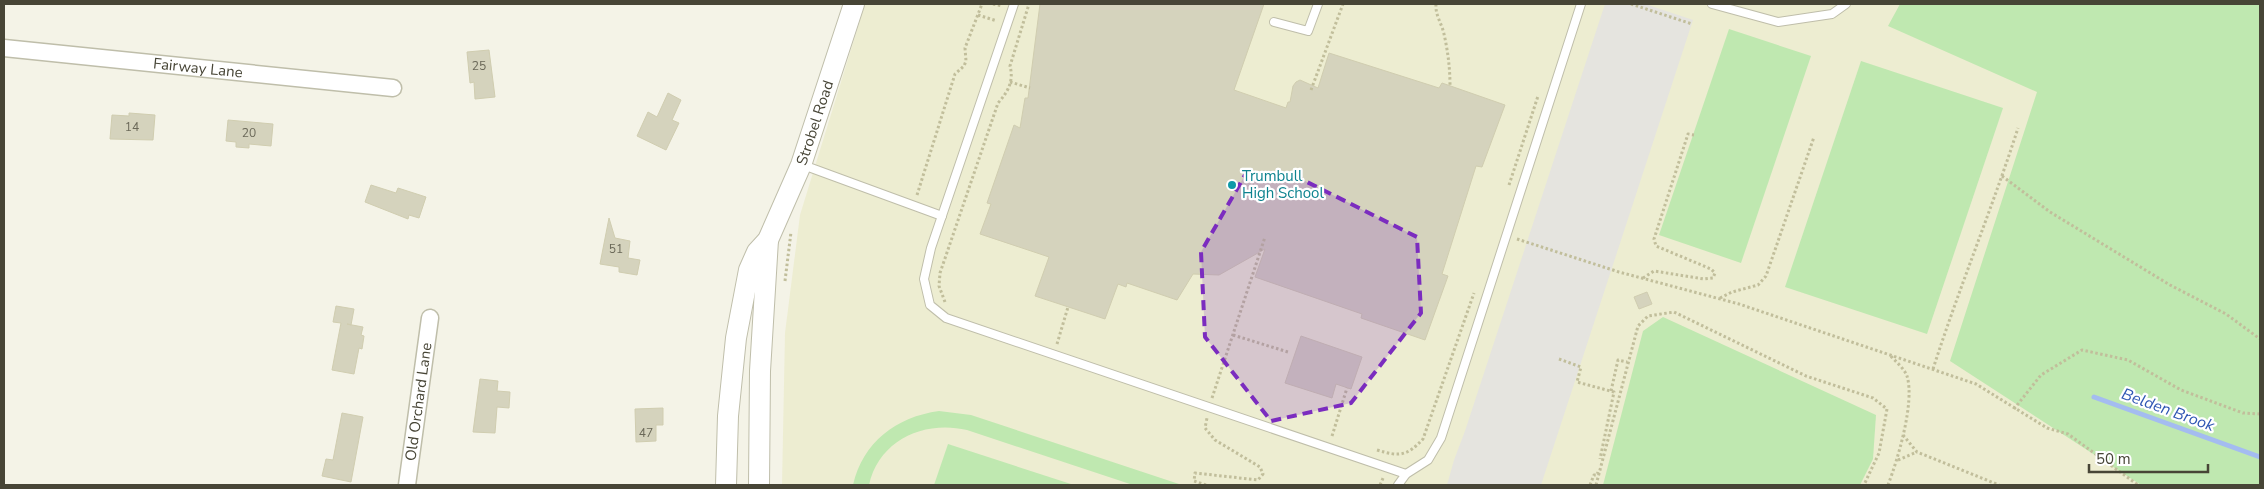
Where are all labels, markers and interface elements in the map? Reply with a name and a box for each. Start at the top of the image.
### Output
street label: Fairway Lane [152,53,244,82]
house number: 25 [472,58,486,74]
street label: Strobel Road [792,78,838,168]
house number: 14 [125,119,139,135]
house number: 20 [242,125,256,141]
place label: Trumbull High School [1242,166,1324,203]
marker: Trumbull High School [1226,179,1238,191]
house number: 51 [609,241,623,257]
street label: Old Orchard Lane [400,341,437,462]
water label: Belden Brook [2119,383,2218,437]
house number: 47 [639,425,653,441]
scale bar [2089,442,2208,474]
text: 50 m [2096,449,2131,469]

